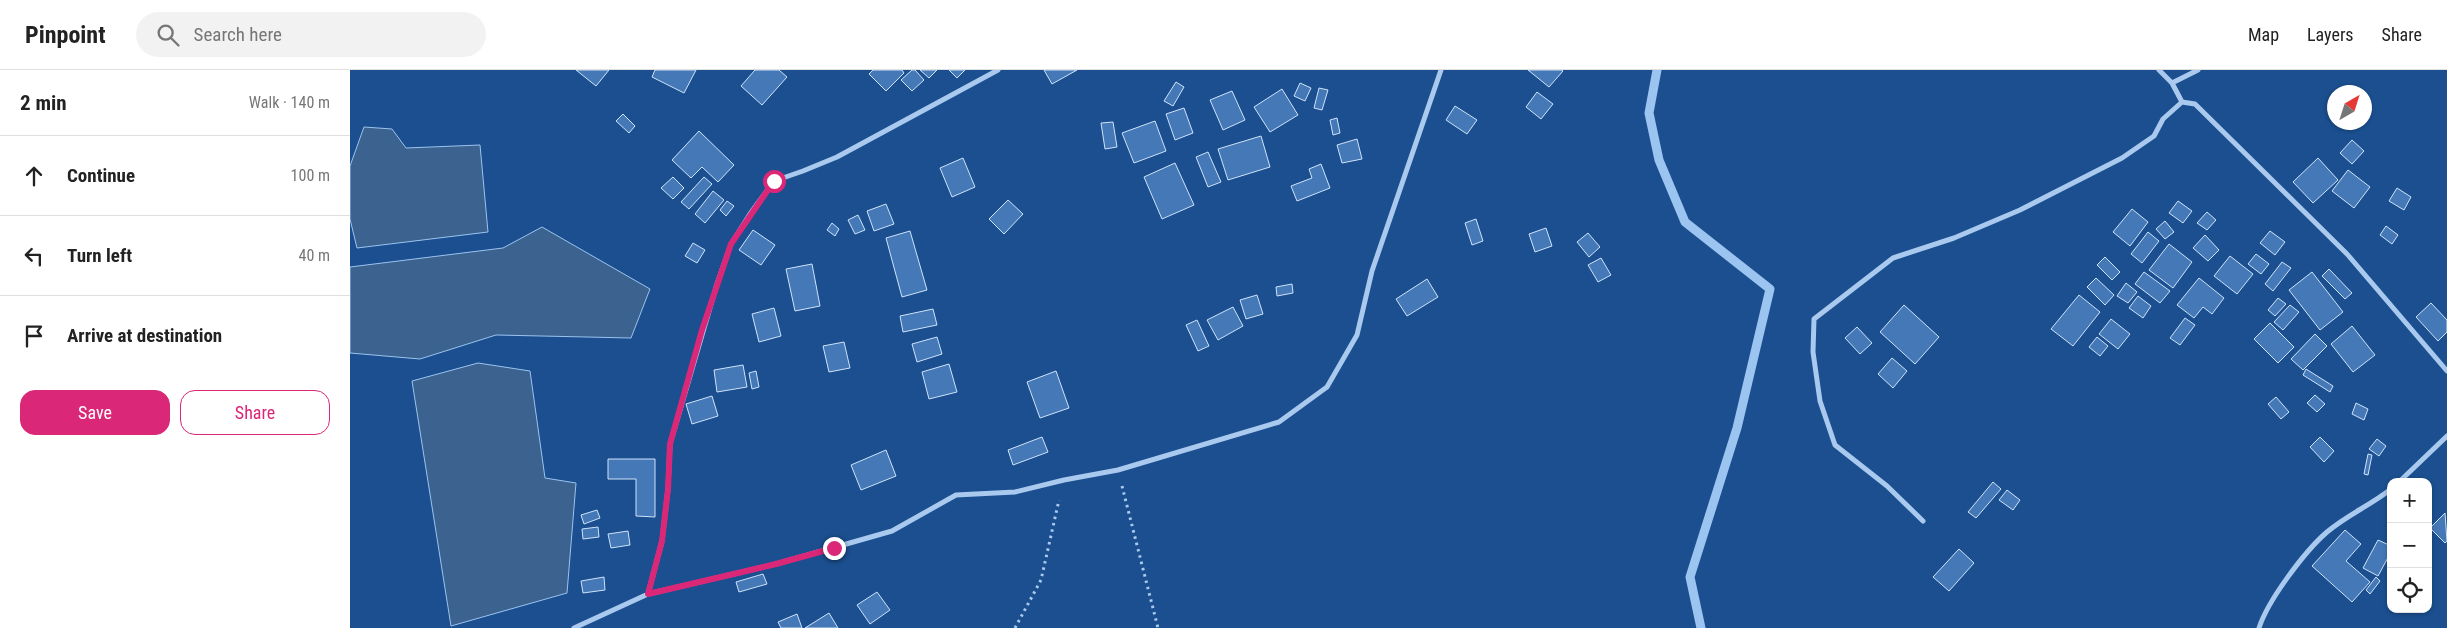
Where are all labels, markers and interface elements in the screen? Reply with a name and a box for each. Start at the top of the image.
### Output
search box [136,12,486,57]
text: Pinpoint [25,21,106,49]
icon: search [154,21,182,49]
text: Search here [194,23,282,46]
text: Map [2248,24,2279,45]
text: Layers [2307,24,2354,45]
text: Share [2382,24,2422,45]
north arrow [2327,85,2372,130]
text: 2 min [20,91,67,115]
text: Walk · 140 m [249,93,330,112]
icon: ahead [20,162,48,190]
text: Continue [67,164,135,187]
text: 100 m [291,166,330,185]
route start [763,170,786,193]
icon: left [20,242,48,270]
text: Turn left [67,244,132,267]
text: 40 m [298,246,330,265]
icon: arrive [20,322,48,350]
text: Arrive at destination [67,324,222,347]
button: Save [20,390,170,435]
button: Share [180,390,330,435]
map controls [2387,478,2432,613]
button: + [2387,478,2432,523]
button: − [2387,523,2432,568]
route end [823,537,846,560]
button: locate [2387,568,2432,613]

